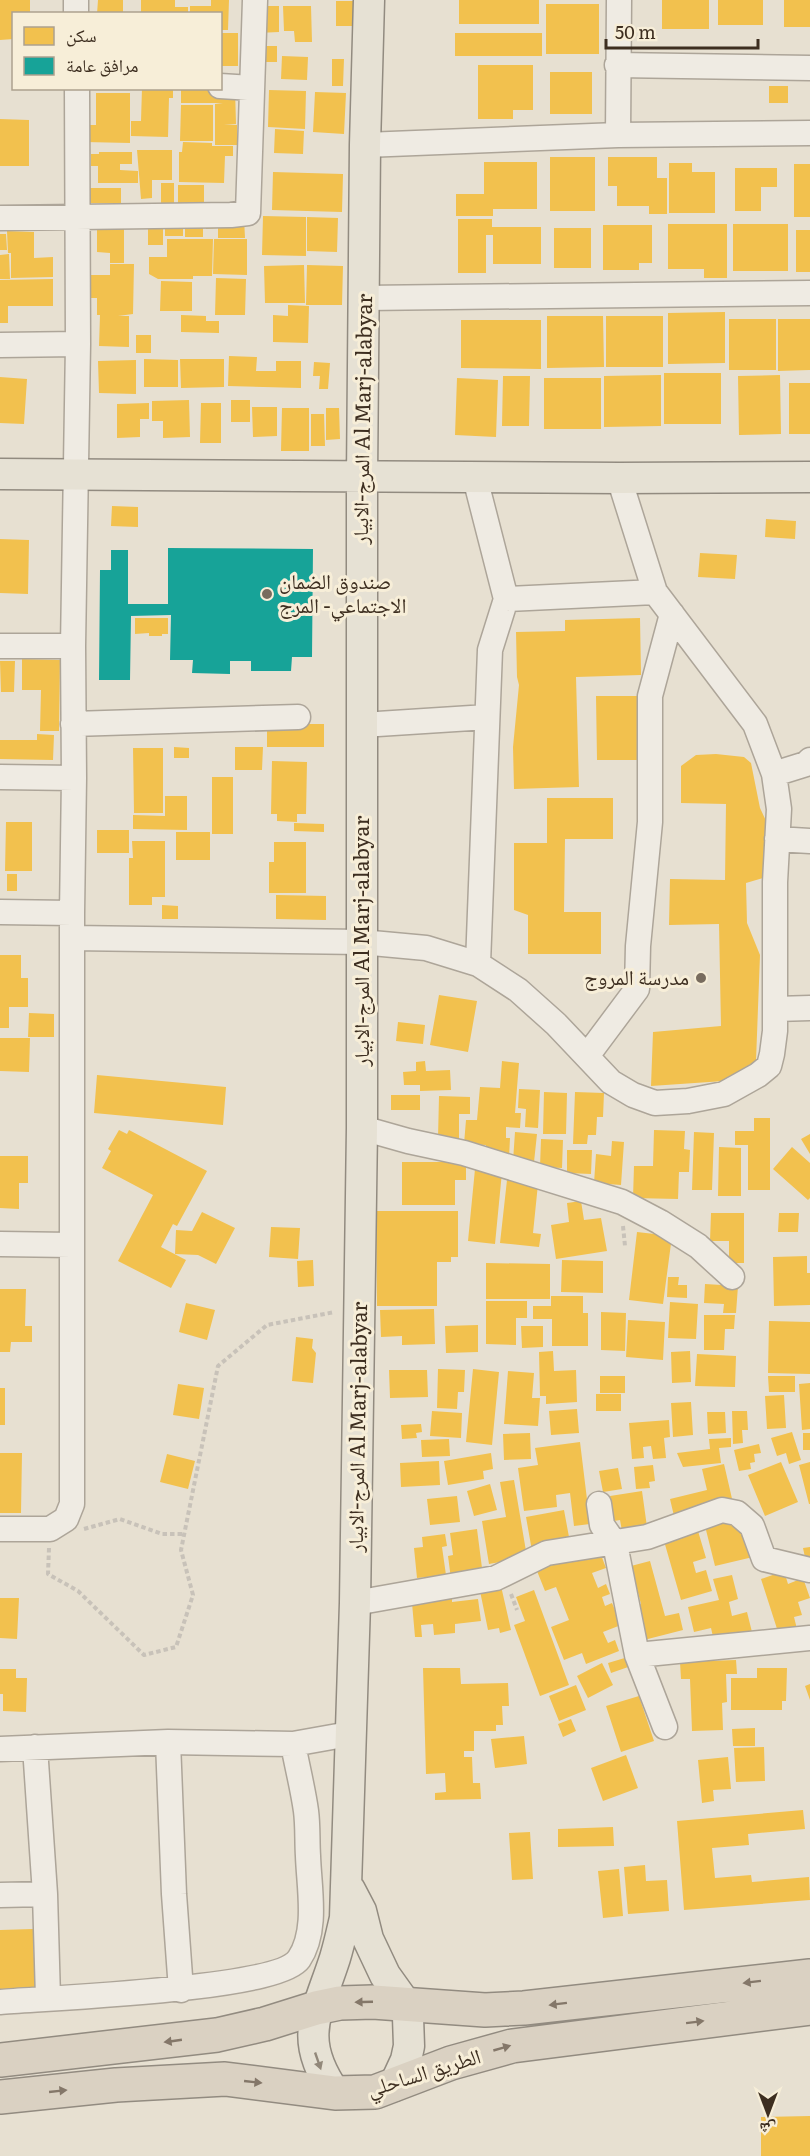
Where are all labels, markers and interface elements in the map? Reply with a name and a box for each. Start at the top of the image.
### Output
legend [12,12,222,90]
scale bar [606,12,758,50]
text: 50 m [615,18,656,45]
text: سكن [66,21,97,48]
text: مرافق عامة [66,51,138,78]
street label: المرج-الابيار Al Marj-alabyar [343,293,378,546]
place label: صندوق الضمان الاجتماعي- المرج [279,564,406,622]
marker: صندوق الضمان الاجتماعي- المرج [260,587,274,601]
street label: المرج-الابيار Al Marj-alabyar [344,816,375,1067]
place label: مدرسة المروج [584,960,689,991]
marker: مدرسة المروج [694,971,708,985]
street label: المرج-الابيار Al Marj-alabyar [338,1301,373,1554]
one-way arrow [742,1978,761,1987]
one-way arrow [354,1998,373,2007]
one-way arrow [549,2000,568,2009]
one-way arrow [686,2017,705,2027]
one-way arrow [164,2036,183,2046]
street label: الطريق الساحلي [362,2039,485,2106]
one-way arrow [493,2043,511,2052]
one-way arrow [314,2052,324,2070]
one-way arrow [243,2077,262,2087]
north arrow [738,2084,798,2144]
one-way arrow [49,2086,68,2096]
text: ش [759,2118,776,2142]

